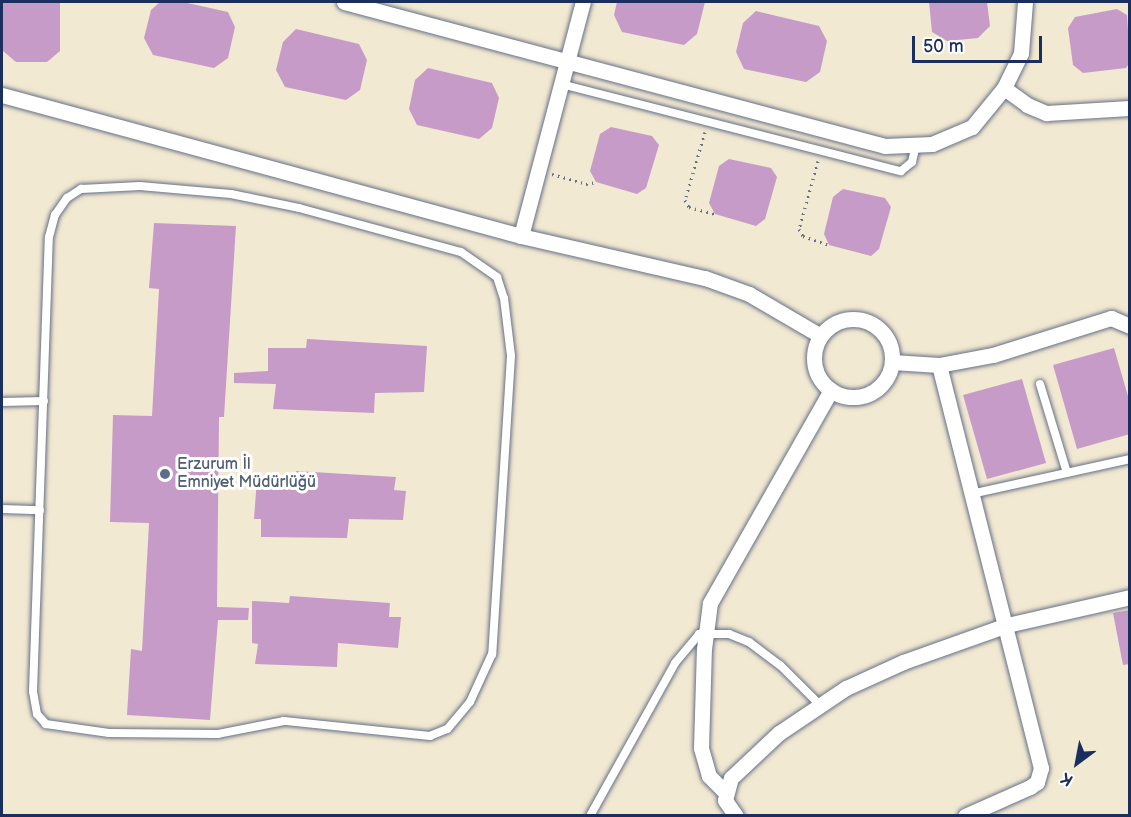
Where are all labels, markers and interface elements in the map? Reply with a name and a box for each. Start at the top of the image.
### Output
scale bar [915,24,1046,62]
text: 50 m [923,36,964,57]
place label: Erzurum İl Emniyet Müdürlüğü [177,455,316,493]
marker: Erzurum İl Emniyet Müdürlüğü [158,467,172,481]
north arrow [1047,733,1107,793]
text: K [1058,768,1077,790]

